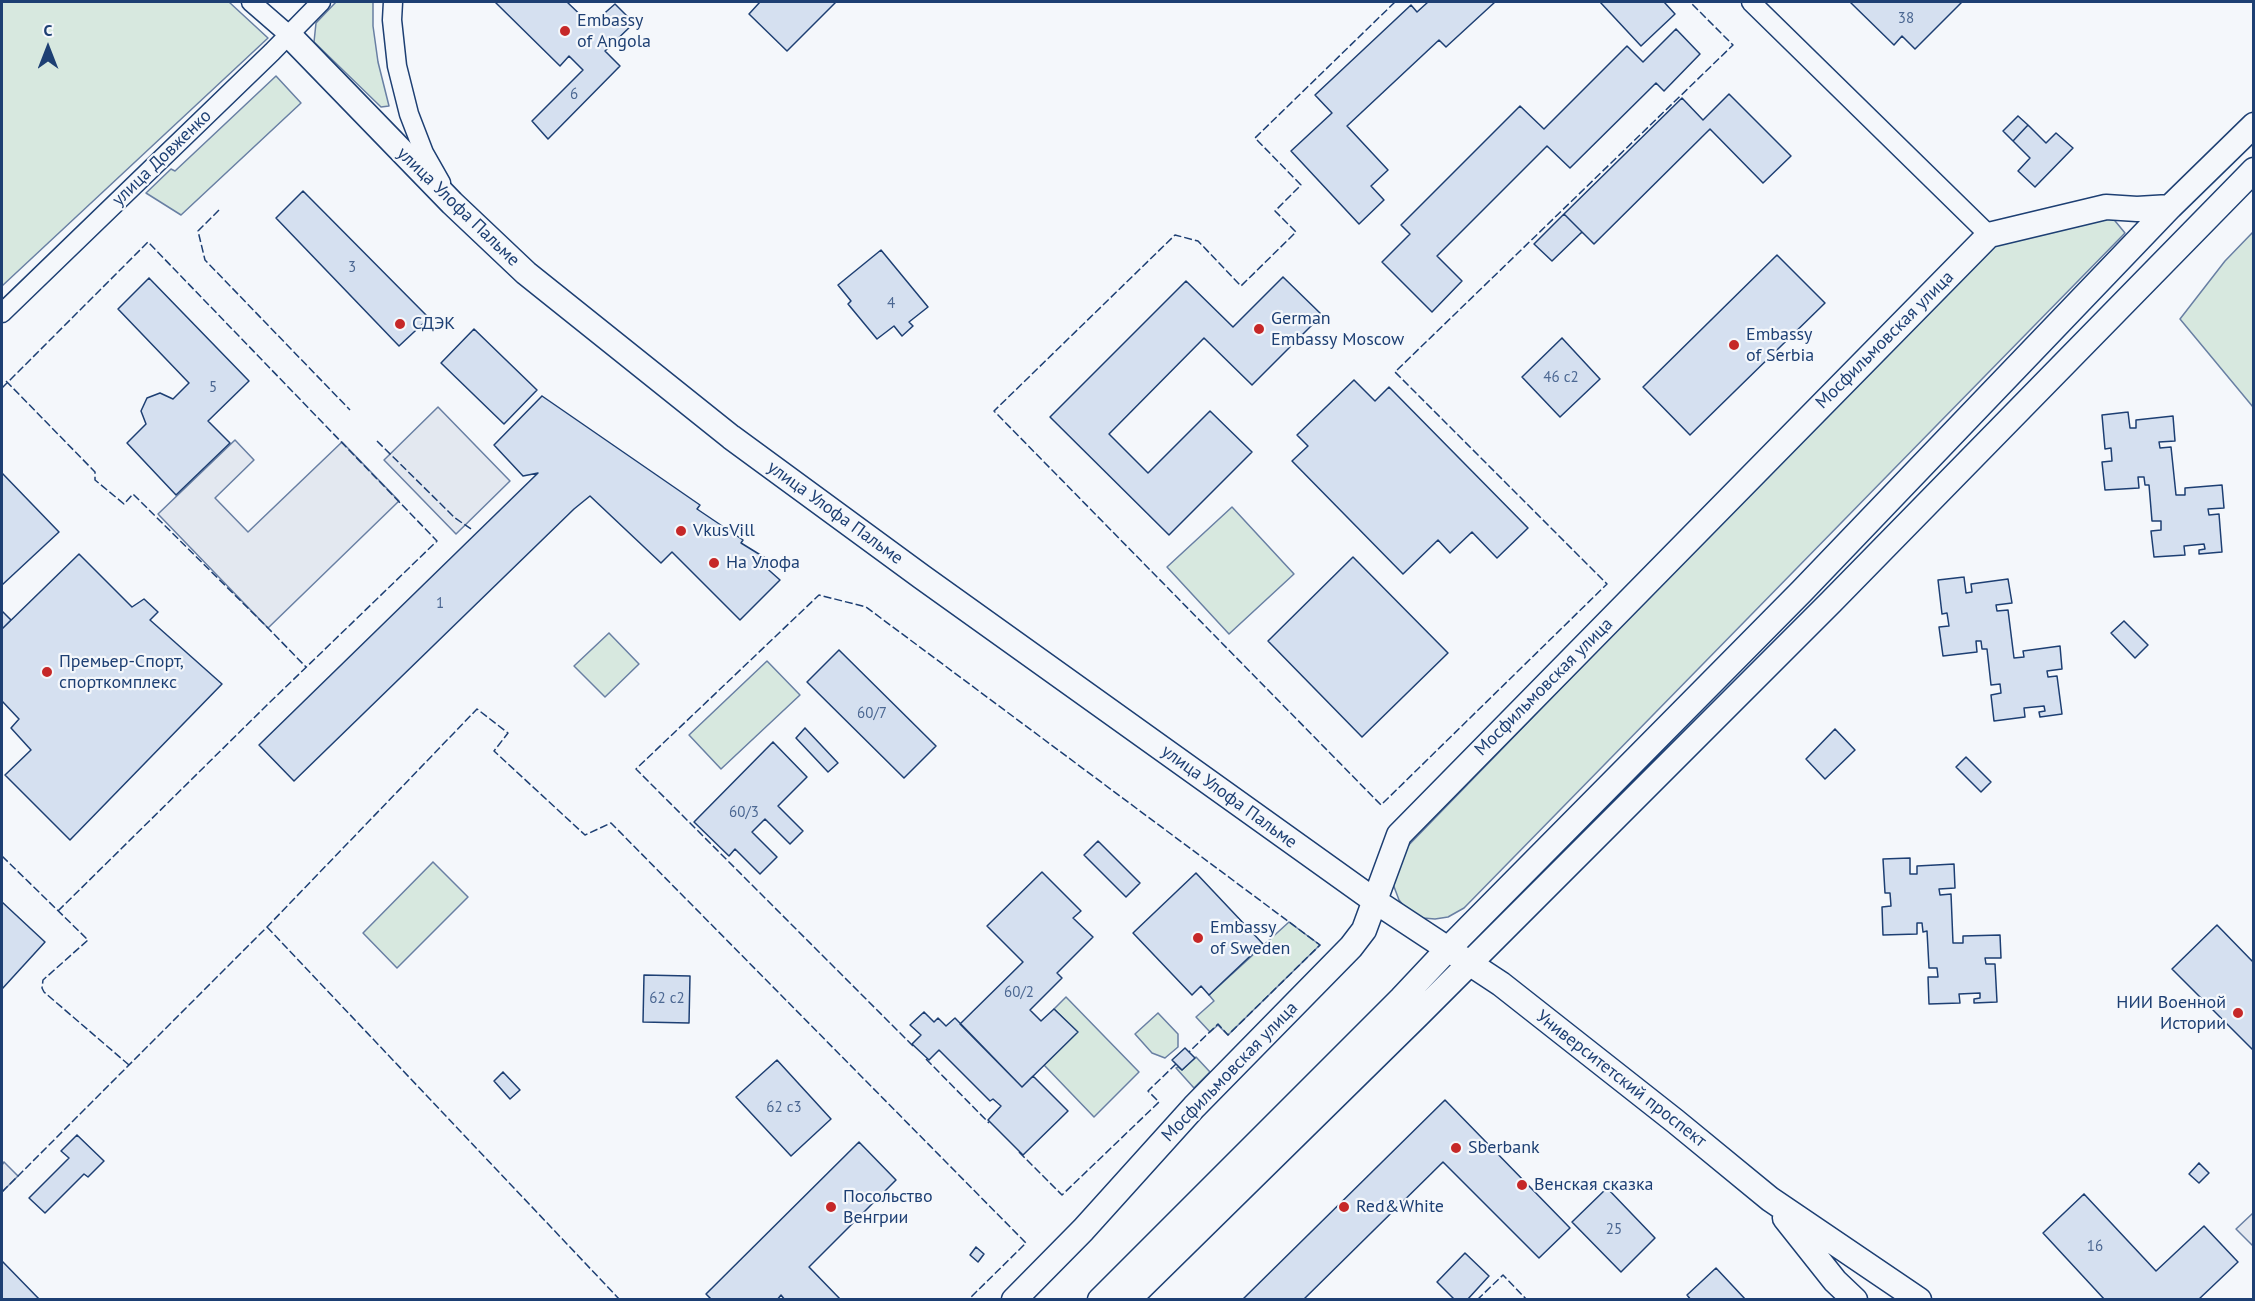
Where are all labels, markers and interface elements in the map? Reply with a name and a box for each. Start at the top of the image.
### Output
place label: Embassy of Angola [577,10,651,52]
house number: 38 [1898,10,1914,28]
north arrow [18,18,78,78]
text: С [44,20,52,40]
marker: Embassy of Angola [558,24,572,38]
house number: 6 [570,86,578,104]
street label: улица Довженко [108,105,216,211]
street label: улица Улофа Пальме [392,143,524,271]
house number: 3 [348,259,356,277]
street label: Мосфильмовская улица [1812,267,1958,413]
house number: 4 [887,295,895,313]
place label: German Embassy Moscow [1271,308,1404,350]
place label: СДЭК [412,313,455,335]
marker: СДЭК [393,317,407,331]
marker: German Embassy Moscow [1252,322,1266,336]
place label: Embassy of Serbia [1746,324,1814,366]
marker: Embassy of Serbia [1727,338,1741,352]
house number: 46 с2 [1543,369,1579,387]
house number: 5 [209,379,217,397]
street label: улица Улофа Пальме [763,456,907,570]
place label: VkusVill [693,520,755,542]
marker: VkusVill [674,524,688,538]
place label: На Улофа [726,552,800,574]
marker: На Улофа [707,556,721,570]
house number: 1 [436,595,444,613]
street label: Мосфильмовская улица [1471,614,1617,760]
place label: Премьер-Спорт, спорткомплекс [59,651,184,694]
marker: Премьер-Спорт, спорткомплекс [40,665,54,679]
house number: 60/7 [857,705,887,723]
street label: улица Улофа Пальме [1157,740,1301,854]
house number: 60/3 [729,804,759,822]
place label: Embassy of Sweden [1210,917,1290,960]
marker: Embassy of Sweden [1191,931,1205,945]
house number: 60/2 [1004,984,1034,1002]
house number: 62 с2 [649,990,685,1008]
place label: НИИ Военной Истории [2116,992,2226,1034]
street label: Мосфильмовская улица [1158,998,1302,1146]
street label: Университетский проспект [1532,1006,1710,1152]
marker: НИИ Военной Истории [2231,1006,2245,1020]
house number: 62 с3 [766,1099,802,1117]
place label: Sberbank [1468,1137,1540,1159]
marker: Sberbank [1449,1141,1463,1155]
place label: Венская сказка [1534,1174,1654,1196]
marker: Венская сказка [1515,1178,1529,1192]
place label: Посольство Венгрии [843,1186,933,1228]
place label: Red&White [1356,1196,1444,1218]
marker: Посольство Венгрии [824,1200,838,1214]
marker: Red&White [1337,1200,1351,1214]
house number: 25 [1606,1221,1622,1239]
house number: 16 [2087,1238,2103,1256]

